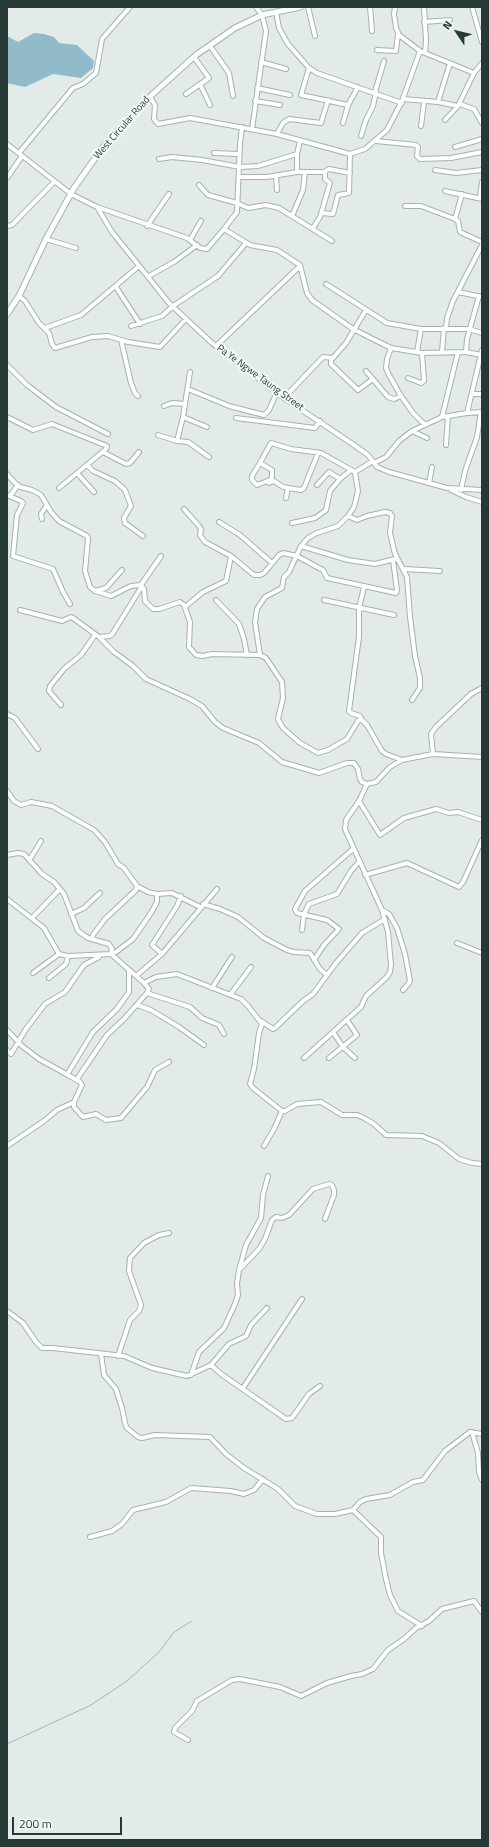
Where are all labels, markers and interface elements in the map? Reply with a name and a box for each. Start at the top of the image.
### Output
north arrow [437,12,477,52]
text: N [438,17,456,33]
street label: West Circular Road [91,94,153,162]
street label: Pa Ye Ngwe Taung Street [214,342,306,414]
scale bar [14,1809,124,1835]
text: 200 m [19,1814,52,1833]

